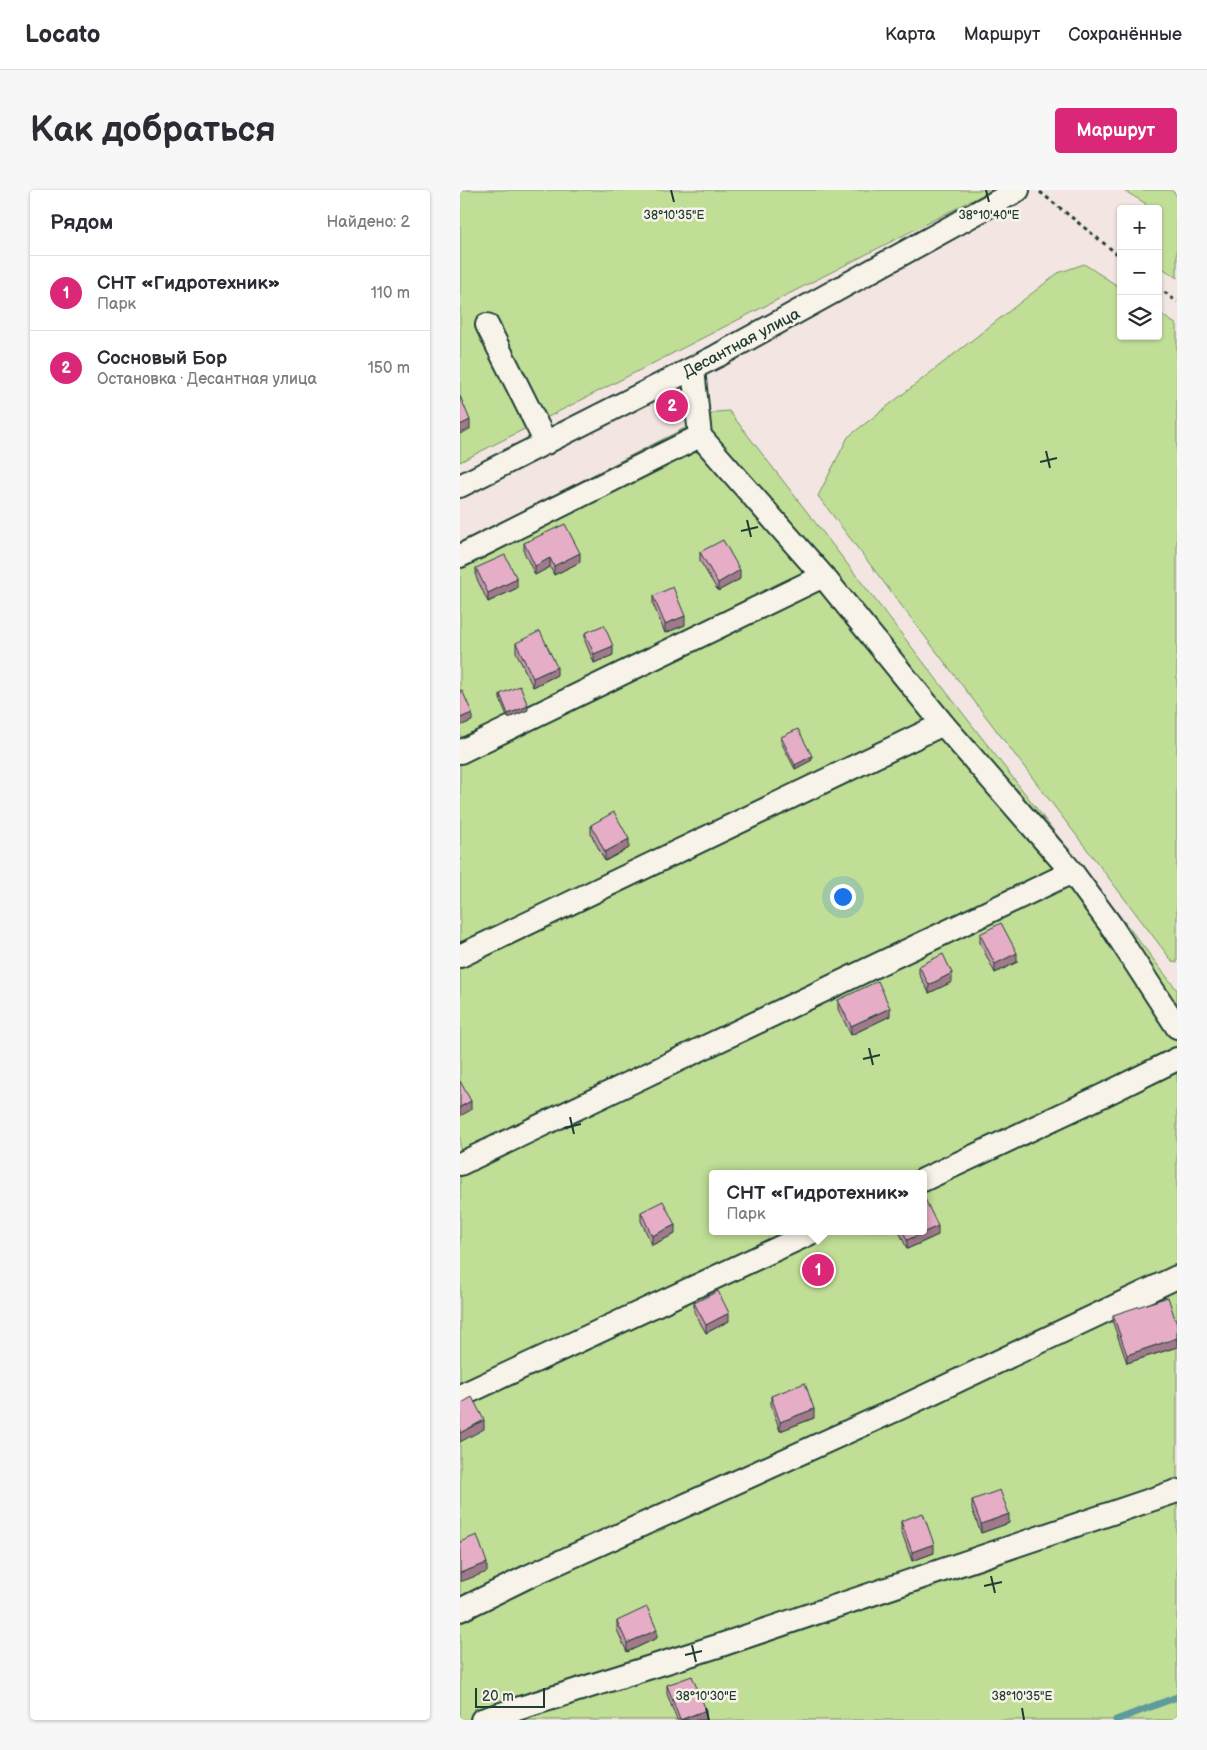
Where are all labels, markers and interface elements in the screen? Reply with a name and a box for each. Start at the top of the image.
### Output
text: Locato [25,20,100,49]
text: Карта [885,24,936,45]
text: Маршрут [964,24,1040,45]
text: Сохранённые [1068,24,1182,45]
button: Маршрут [1055,108,1177,153]
text: Как добраться [30,109,276,152]
map controls [1117,205,1162,340]
button: + [1117,205,1162,250]
text: 38°10'35"E [644,208,705,223]
text: 38°10'40"E [958,208,1020,223]
text: Рядом [50,210,113,235]
text: Найдено: 2 [326,213,410,232]
button: − [1117,250,1162,295]
text: СНТ «Гидротехник» [97,272,280,295]
text: 1 [63,284,69,303]
text: 110 m [371,284,410,303]
text: Парк [97,295,136,314]
button: layers [1117,295,1162,340]
street label: Десантная улица [680,304,804,382]
text: Сосновый Бор [97,347,227,370]
text: 2 [61,359,71,378]
text: 150 m [368,359,410,378]
text: Остановка · Десантная улица [97,370,317,389]
pin: 2 [656,387,688,425]
your location [830,884,856,910]
popup [709,1170,927,1235]
text: СНТ «Гидротехник» [726,1182,910,1205]
text: Парк [726,1205,765,1224]
pin: 1 [802,1251,834,1289]
scale bar [475,1685,545,1708]
text: 20 m [482,1688,514,1705]
text: 38°10'30"E [675,1689,737,1704]
text: 38°10'35"E [992,1689,1053,1704]

